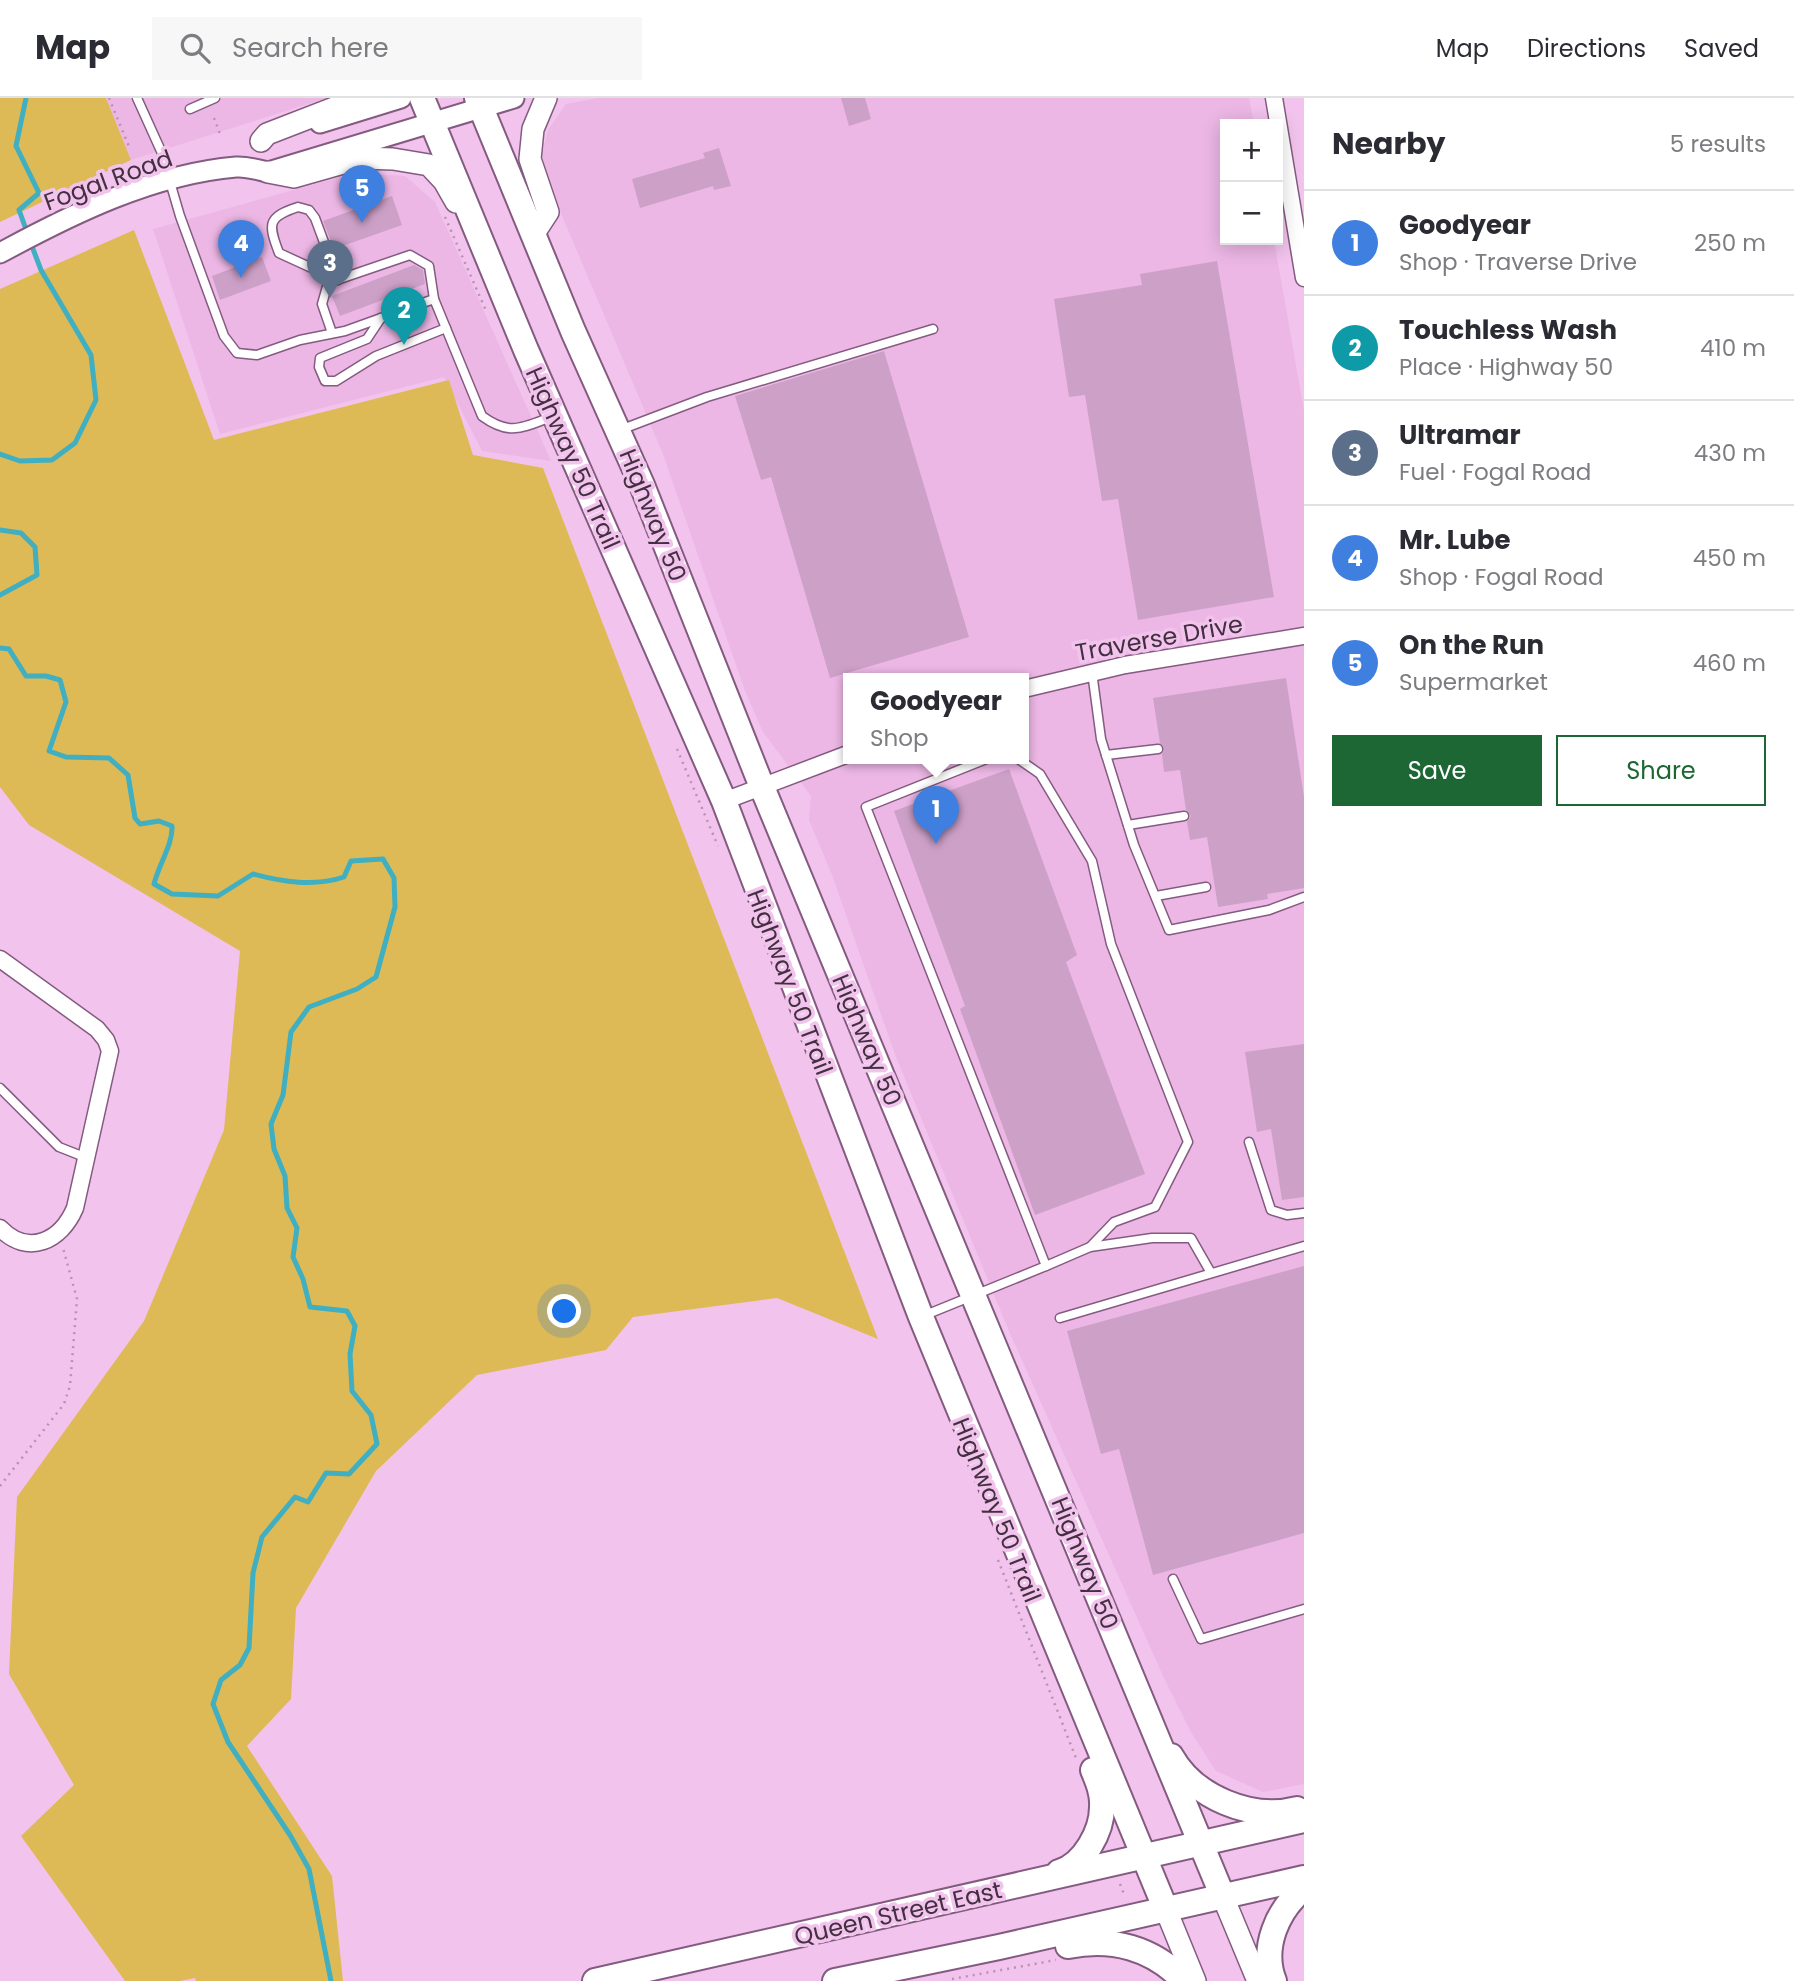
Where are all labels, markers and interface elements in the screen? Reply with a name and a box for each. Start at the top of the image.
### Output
search box [152,17,642,80]
text: Map [35,24,110,71]
icon: search [176,29,214,67]
text: Search here [232,30,389,66]
text: Map [1436,32,1489,65]
text: Directions [1527,32,1646,65]
text: Saved [1684,32,1759,65]
map controls [1220,119,1283,245]
button: + [1220,119,1283,182]
text: Nearby [1332,122,1446,165]
text: 5 results [1670,128,1766,160]
street label: Fogal Road [39,141,177,219]
pin: 5 [339,165,385,223]
button: − [1220,182,1283,245]
text: Goodyear [1399,207,1531,243]
pin: 4 [218,220,264,278]
text: 1 [1351,227,1359,259]
text: 250 m [1694,227,1766,259]
pin: 3 [307,240,353,298]
text: Shop · Traverse Drive [1399,246,1637,278]
pin: 2 [381,287,427,345]
text: Touchless Wash [1399,312,1617,348]
text: 2 [1348,332,1362,364]
text: 410 m [1700,332,1766,364]
text: Place · Highway 50 [1399,351,1613,383]
street label: Highway 50 Trail [518,362,628,554]
text: Ultramar [1399,417,1521,453]
text: 3 [1348,437,1362,469]
text: 430 m [1694,437,1766,469]
street label: Highway 50 [611,444,695,586]
text: Fuel · Fogal Road [1399,456,1591,488]
text: Mr. Lube [1399,522,1510,558]
text: 4 [1347,542,1363,574]
text: 450 m [1693,542,1766,574]
text: Shop · Fogal Road [1399,561,1604,593]
street label: Traverse Drive [1073,607,1245,669]
text: On the Run [1399,627,1544,663]
text: 5 [1348,647,1362,679]
text: 460 m [1693,647,1766,679]
text: Supermarket [1399,666,1548,698]
popup [843,673,1029,764]
text: Goodyear [870,683,1002,719]
text: Shop [870,722,929,754]
button: Save [1332,735,1542,806]
button: Share [1556,735,1766,806]
pin: 1 [913,786,959,844]
street label: Highway 50 Trail [739,884,841,1080]
street label: Highway 50 [824,969,910,1111]
your location [547,1294,581,1328]
street label: Highway 50 Trail [945,1413,1049,1607]
street label: Highway 50 [1043,1492,1127,1634]
street label: Queen Street East [791,1873,1005,1953]

